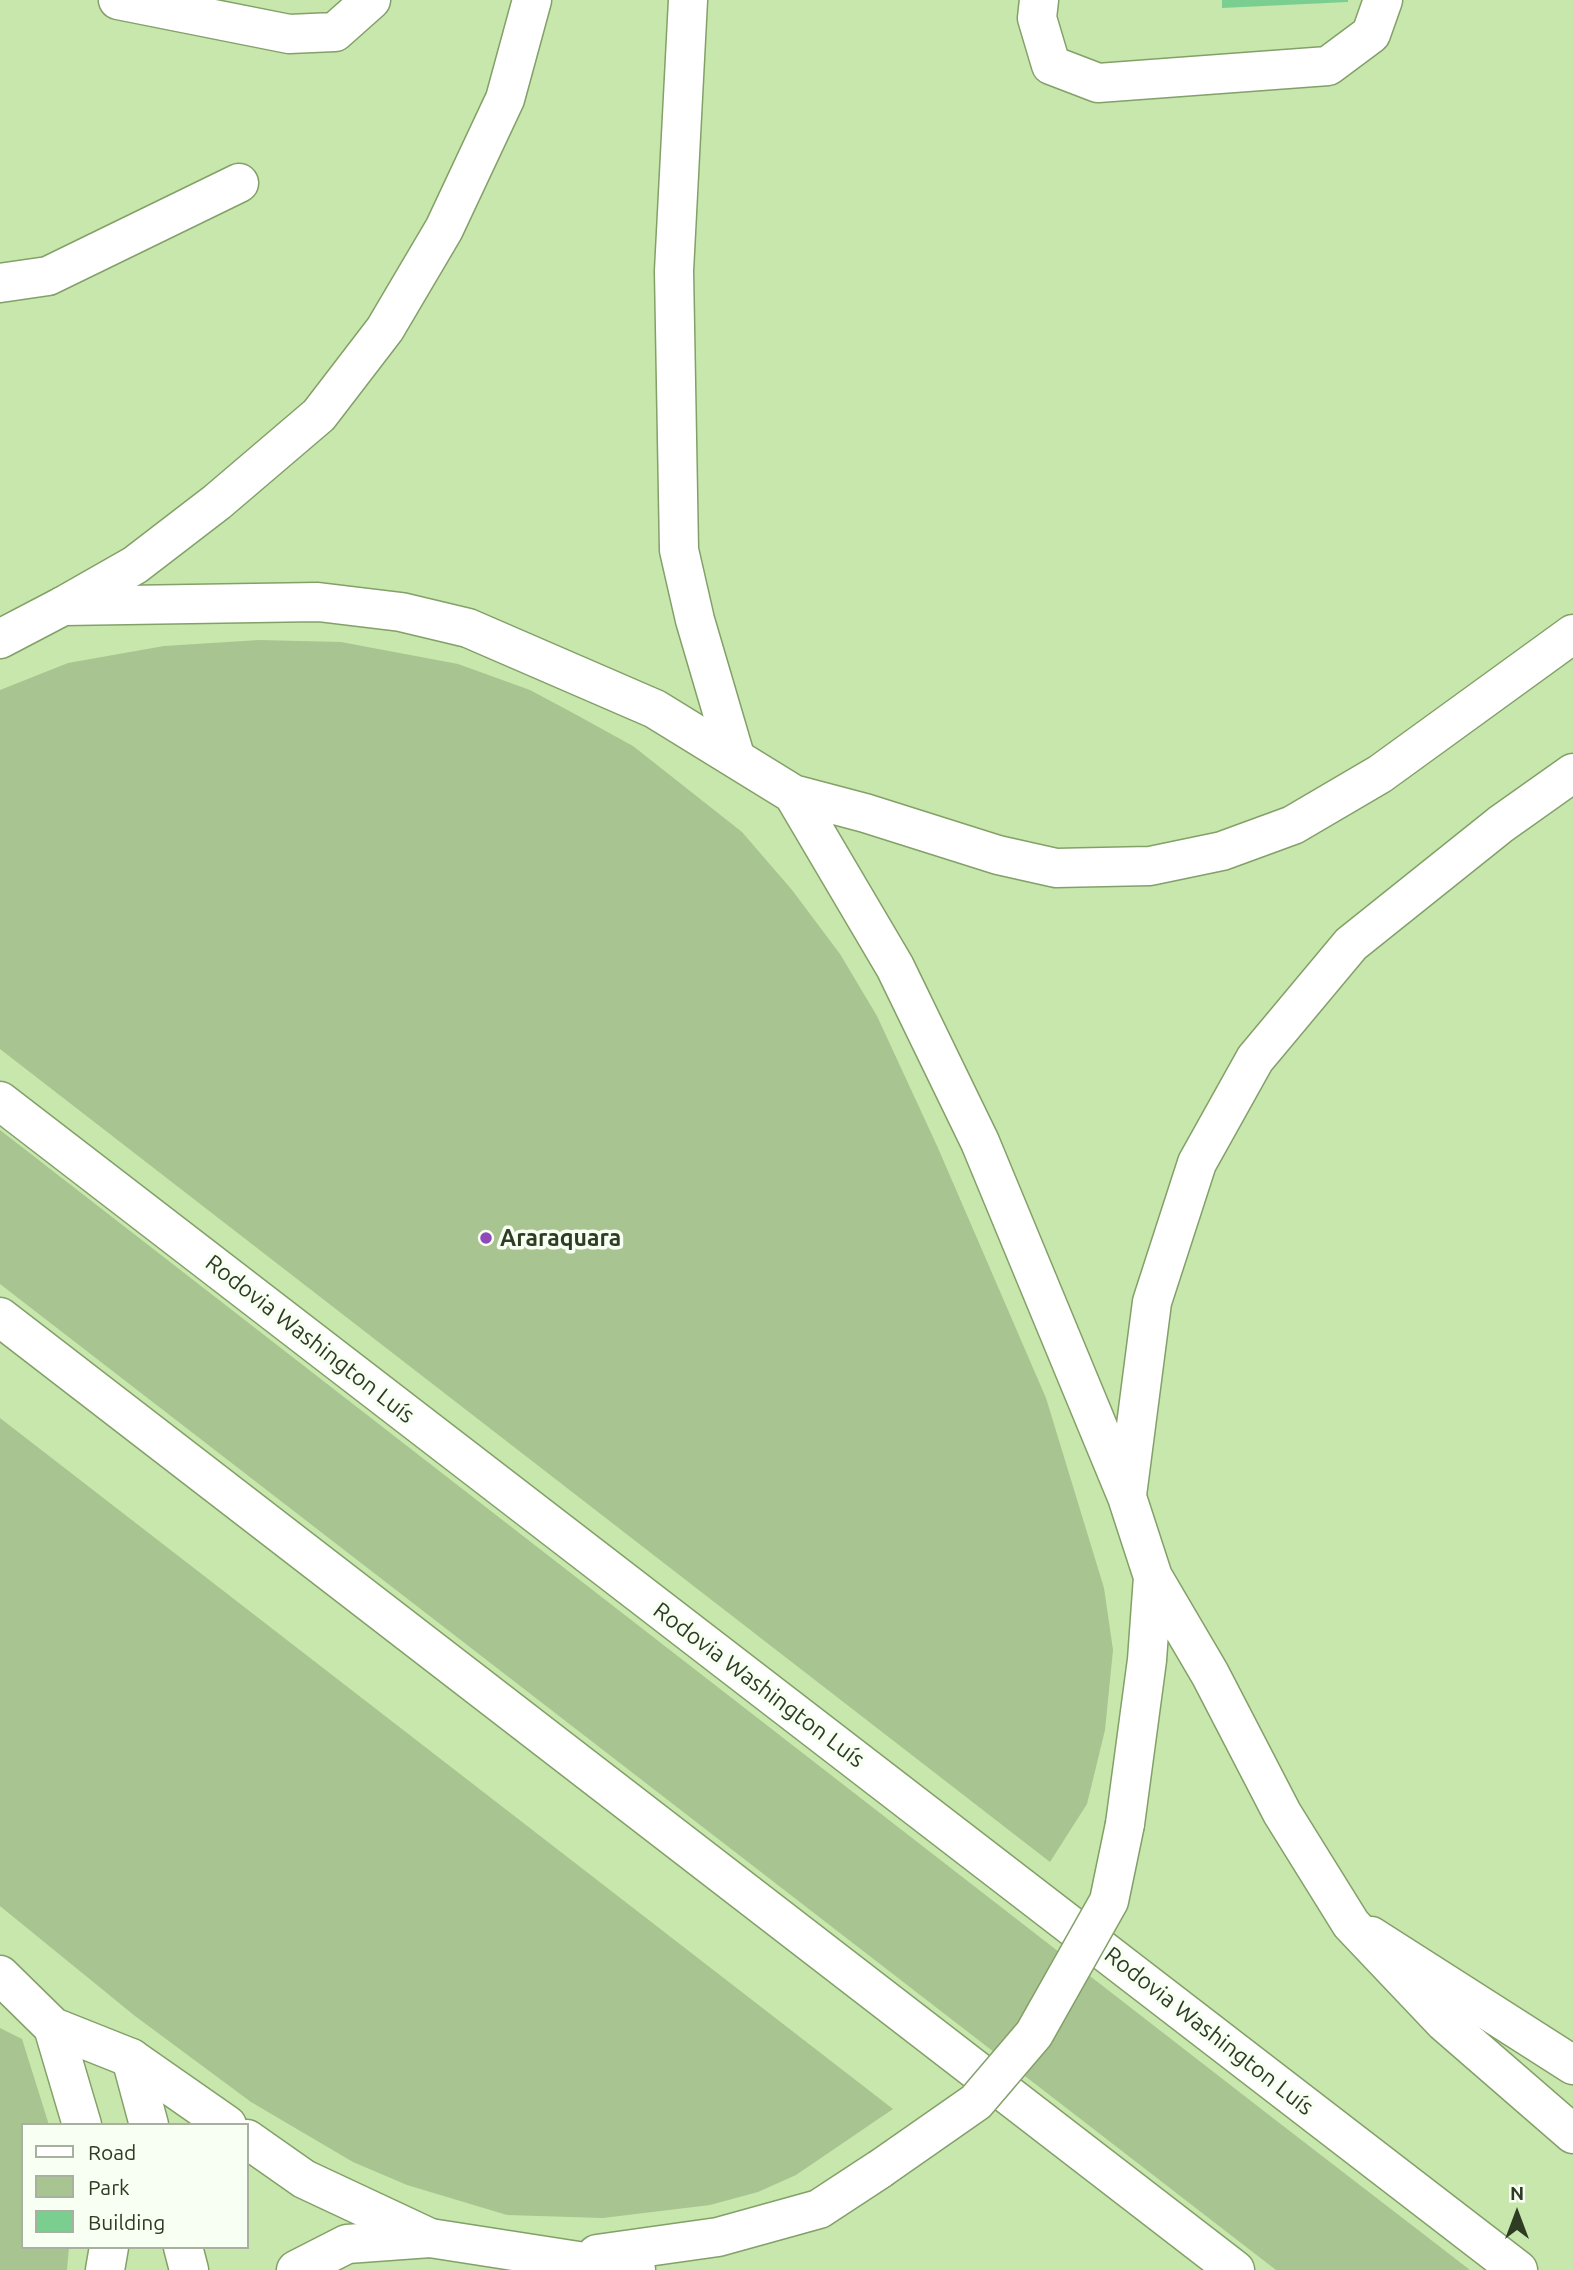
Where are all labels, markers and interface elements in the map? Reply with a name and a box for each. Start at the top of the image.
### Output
place label: Araraquara [500,1224,621,1252]
marker: Araraquara [478,1230,494,1246]
street label: Rodovia Washington Luís [200,1249,420,1429]
street label: Rodovia Washington Luís [648,1597,870,1773]
street label: Rodovia Washington Luís [1099,1941,1319,2121]
legend [21,2123,248,2249]
text: Road [88,2140,136,2164]
text: Park [88,2175,130,2199]
north arrow [1482,2179,1552,2249]
text: N [1510,2182,1524,2204]
text: Building [88,2210,165,2234]

